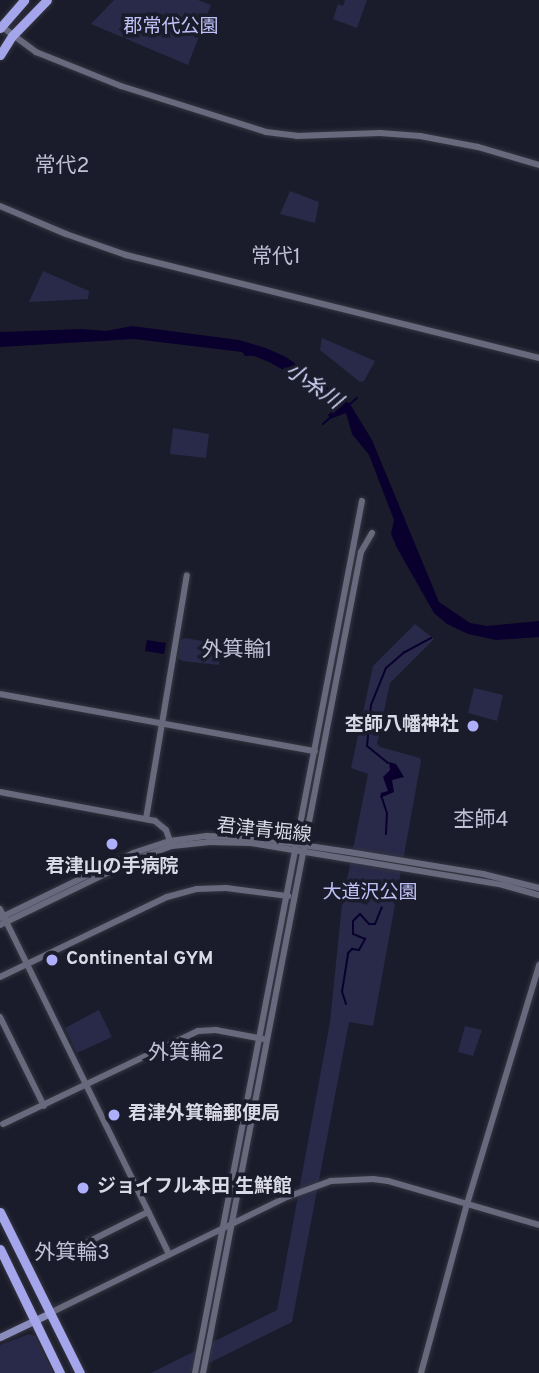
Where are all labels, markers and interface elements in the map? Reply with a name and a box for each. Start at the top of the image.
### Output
park label: 郡常代公園 [124,17,218,39]
district label: 常代2 [35,154,89,180]
district label: 常代1 [251,245,301,271]
water label: 小糸川 [280,359,346,415]
district label: 外箕輪1 [202,638,272,664]
place label: 杢師八幡神社 [345,715,459,737]
marker: 杢師八幡神社 [465,718,481,734]
district label: 杢師4 [453,808,509,834]
street label: 君津青堀線 [216,816,312,848]
marker: 君津山の手病院 [102,834,122,854]
place label: 君津山の手病院 [46,857,178,879]
park label: 大道沢公園 [323,883,417,905]
place label: Continental GYM [66,949,213,971]
marker: Continental GYM [44,952,60,968]
district label: 外箕輪2 [148,1041,224,1067]
place label: 君津外箕輪郵便局 [128,1104,280,1126]
marker: 君津外箕輪郵便局 [106,1107,122,1123]
place label: ジョイフル本田 生鮮館 [97,1177,292,1199]
marker: ジョイフル本田 生鮮館 [75,1180,91,1196]
district label: 外箕輪3 [34,1241,110,1267]

